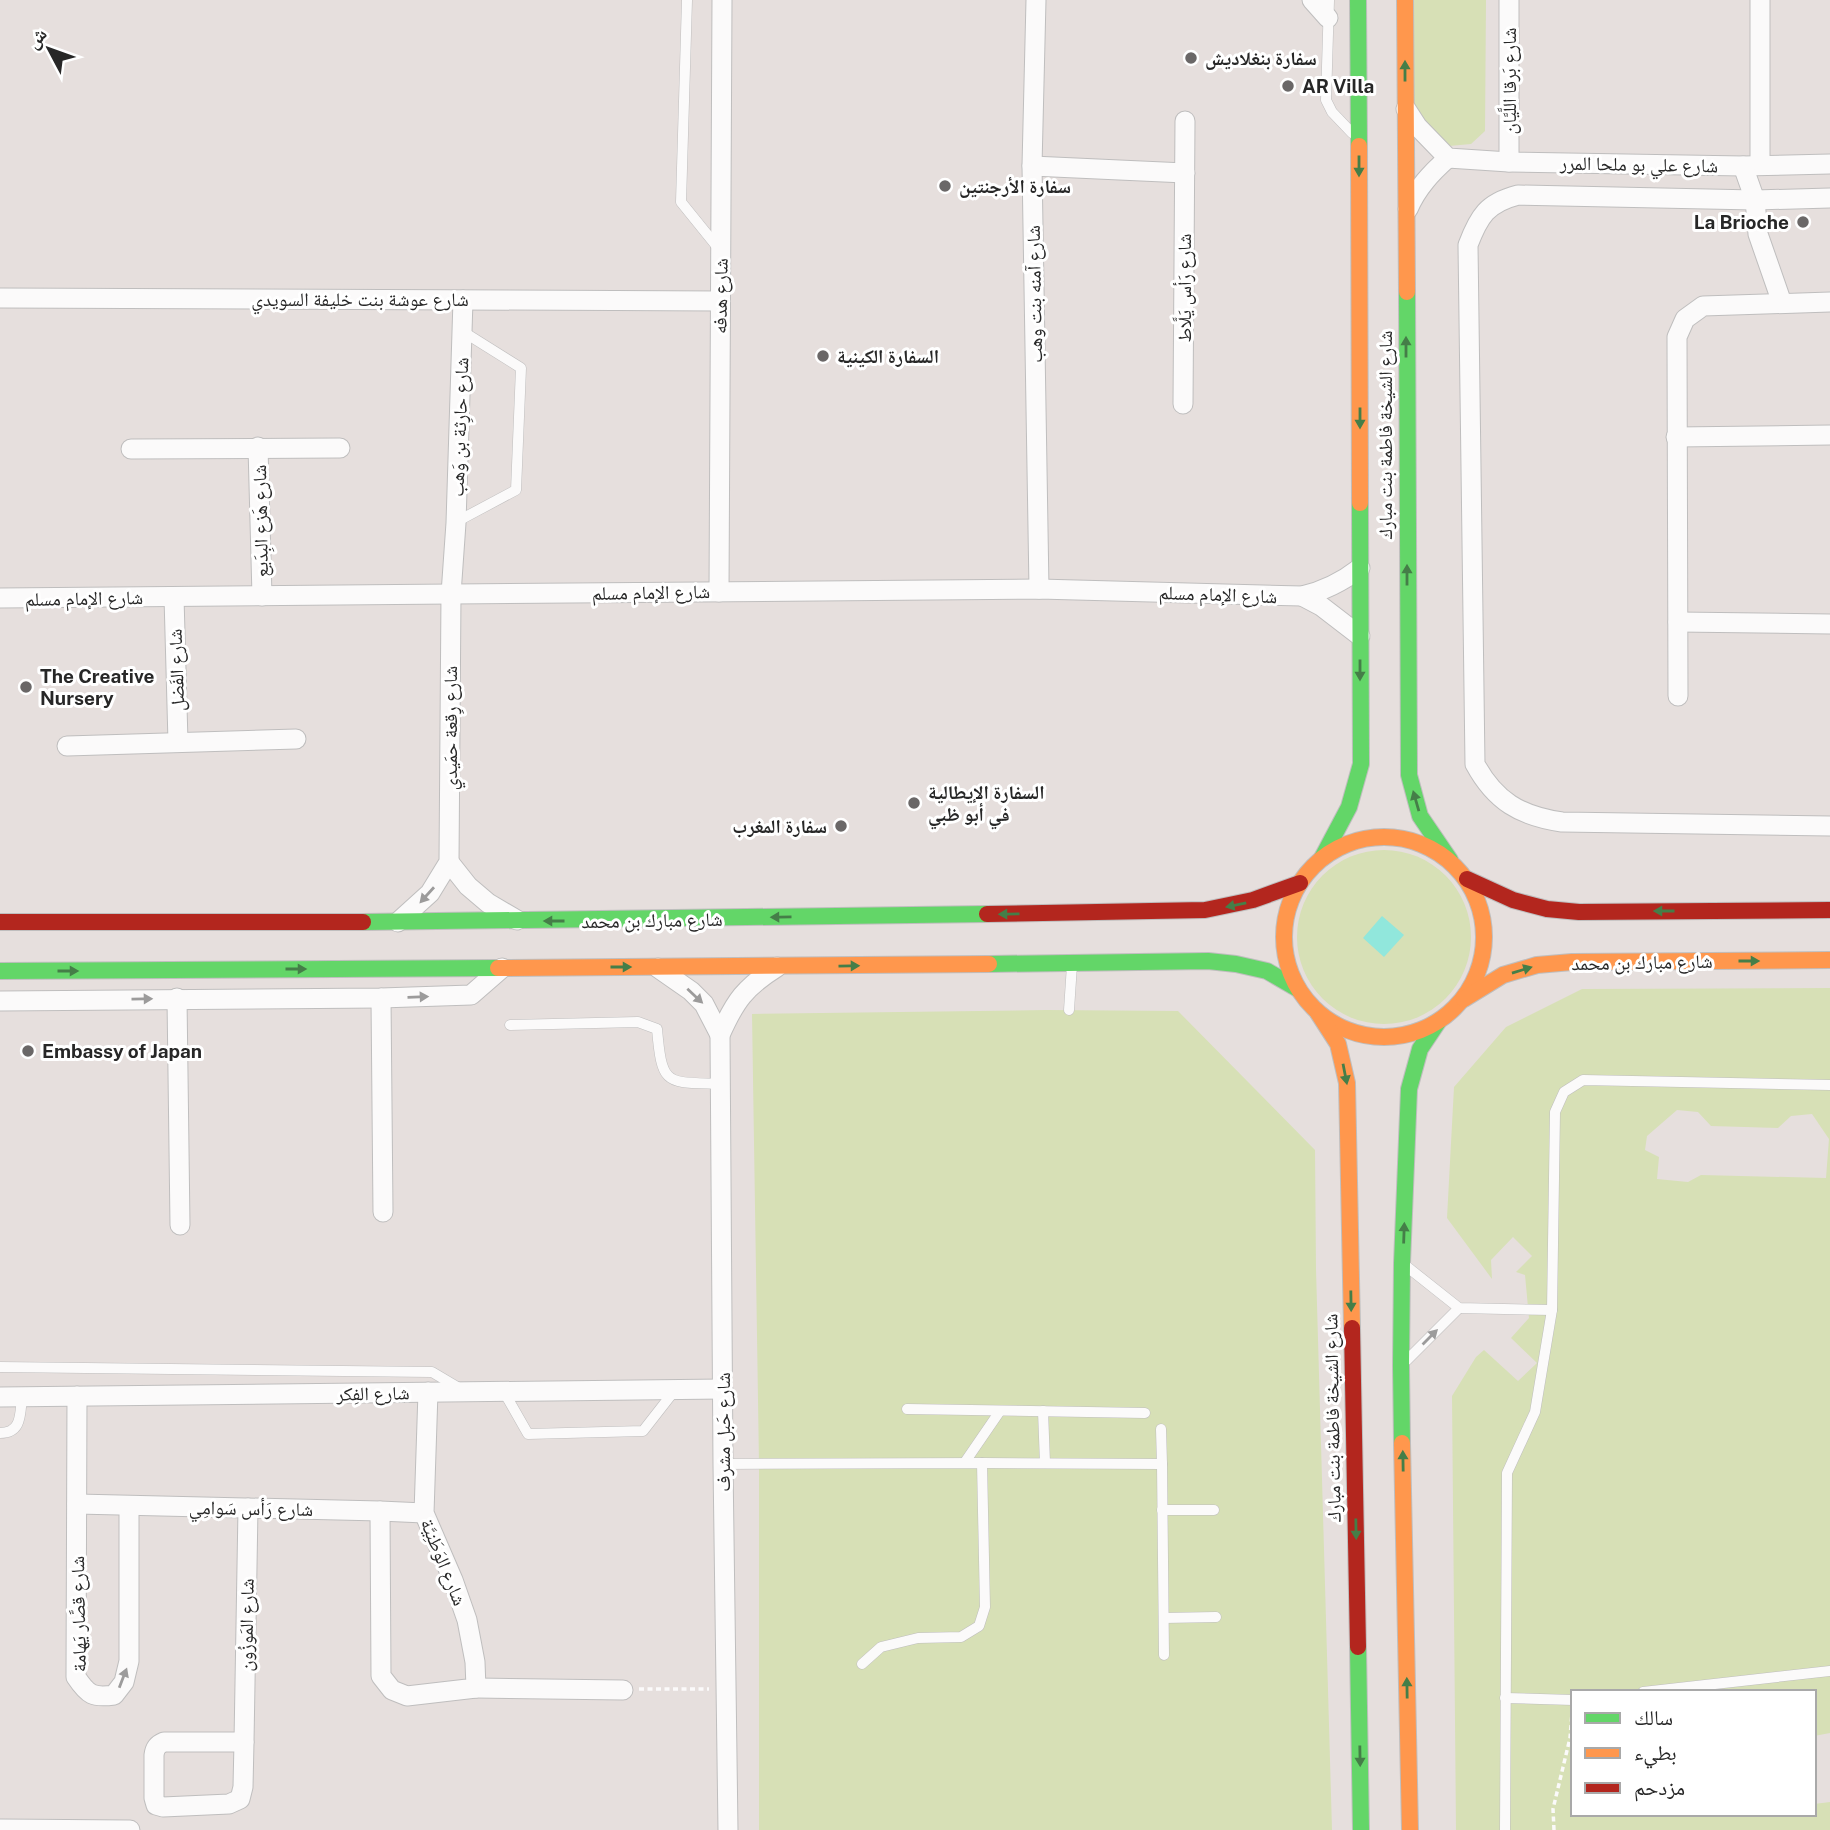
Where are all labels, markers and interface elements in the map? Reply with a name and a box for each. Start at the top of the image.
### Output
north arrow [14,14,84,84]
text: ش [21,23,52,53]
street label: شارع بَرقا اللَّيَّان [1497,27,1521,135]
place label: سفارة بنغلاديش [1205,47,1317,70]
marker: سفارة بنغلاديش [1183,50,1199,66]
one-way arrow [1399,59,1411,81]
place label: AR Villa [1302,75,1374,97]
marker: AR Villa [1280,78,1296,94]
street label: شارع علي بو ملحا المرر [1559,152,1718,181]
one-way arrow [1353,155,1365,177]
place label: سفارة الأرجنتين [959,175,1071,198]
marker: سفارة الأرجنتين [937,178,953,194]
place label: La Brioche [1694,211,1789,233]
marker: La Brioche [1795,214,1811,230]
street label: شارع آمنه بنت وهب [1022,225,1047,363]
street label: شارع رَأس يَلَّاط [1172,233,1196,343]
street label: شارع هدفه [708,258,733,334]
street label: شارع عوشة بنت خليفة السويدي [251,288,469,315]
street label: شارع الشيخة فاطمة بنت مبارك [1374,331,1397,539]
one-way arrow [1400,336,1412,358]
place label: السفارة الكينية [837,345,939,368]
marker: السفارة الكينية [815,348,831,364]
street label: شارع حارِثة بن وَهب [446,357,477,497]
one-way arrow [1354,407,1366,429]
street label: شارع هَزع البِدَيع [248,464,276,578]
one-way arrow [1401,563,1413,585]
street label: شارع الإمام مسلم [592,580,710,607]
street label: شارع الإمام مسلم [1158,581,1278,610]
street label: شارع الإمام مسلم [25,586,143,613]
street label: شارع الفَضل [164,628,189,712]
one-way arrow [1354,659,1366,681]
place label: The Creative Nursery [40,665,154,709]
street label: شارع رِقعة حمَيدي [439,666,466,790]
marker: The Creative Nursery [18,679,34,695]
place label: السفارة الإيطالية في أبو ظبي [928,781,1045,830]
one-way arrow [1411,790,1421,811]
marker: السفارة الإيطالية في أبو ظبي [906,795,922,811]
place label: سفارة المغرب [732,815,827,838]
marker: سفارة المغرب [833,818,849,834]
one-way arrow [419,886,435,903]
one-way arrow [1225,900,1247,911]
one-way arrow [1653,906,1675,917]
street label: شارع مبارك بن محمد [581,908,723,933]
one-way arrow [997,908,1019,919]
one-way arrow [770,912,792,923]
one-way arrow [542,915,564,927]
street label: شارع مبارك بن محمد [1571,950,1713,975]
one-way arrow [1738,955,1760,967]
one-way arrow [838,960,860,971]
one-way arrow [610,961,632,973]
one-way arrow [285,963,307,975]
one-way arrow [1512,964,1533,974]
one-way arrow [57,965,79,977]
one-way arrow [686,987,703,1003]
one-way arrow [407,991,429,1002]
one-way arrow [131,993,153,1005]
place label: Embassy of Japan [42,1040,202,1062]
marker: Embassy of Japan [20,1043,36,1059]
one-way arrow [1339,1063,1350,1085]
one-way arrow [1398,1222,1409,1244]
one-way arrow [1345,1291,1357,1313]
street label: شارع الشيخة فاطمة بنت مبارك [1319,1313,1346,1523]
one-way arrow [1421,1330,1438,1346]
street label: شارع حَبل مشرف [712,1372,735,1492]
street label: شارع الفِكر [335,1381,410,1406]
one-way arrow [1397,1450,1409,1472]
street label: شارع رَأس سَوامِي [189,1496,313,1525]
street label: شارع الوَطَنِيَّة [416,1515,471,1609]
one-way arrow [1350,1518,1361,1540]
street label: شارع قصَّار يَهامة [66,1556,91,1672]
street label: شارع المَوزُون [234,1578,259,1672]
one-way arrow [118,1667,129,1688]
one-way arrow [1402,1677,1413,1699]
legend [1571,1690,1816,1816]
text: سالك [1634,1705,1673,1730]
text: بطيء [1634,1740,1677,1769]
one-way arrow [1354,1745,1366,1767]
text: مزدحم [1634,1775,1685,1802]

